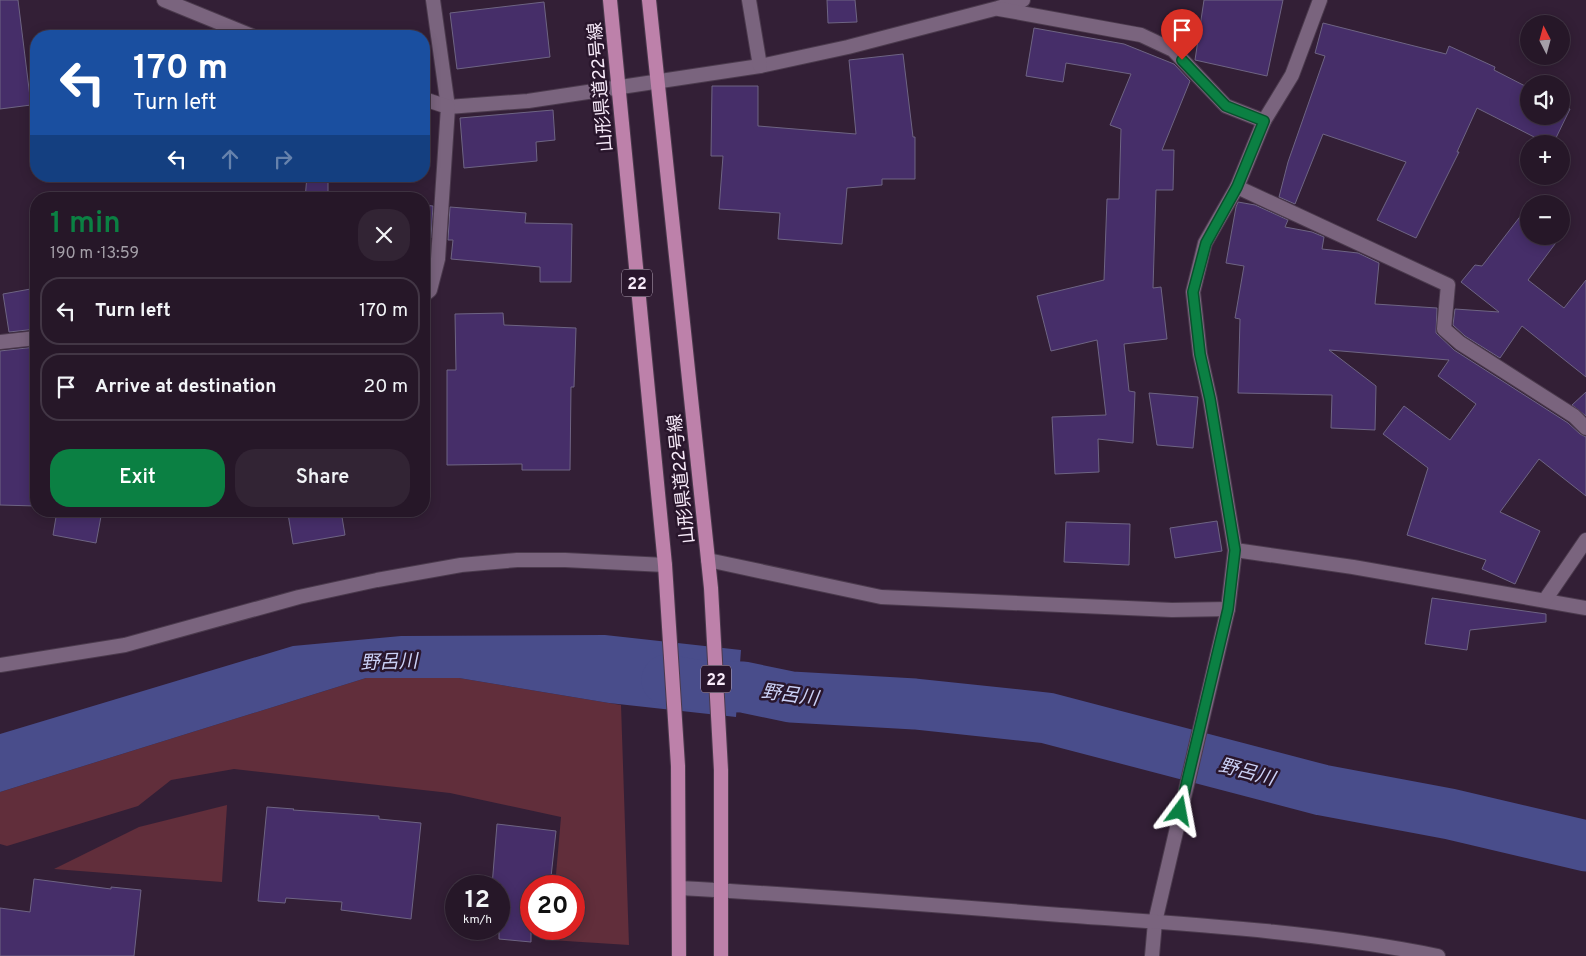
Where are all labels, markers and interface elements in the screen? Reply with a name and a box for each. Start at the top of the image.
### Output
pin [1161,9,1203,60]
north arrow [1520,15,1570,65]
map controls [1520,15,1570,245]
icon: arrive [1168,16,1196,44]
street label: 山形県道22号線 [584,21,619,153]
text: 170 m [133,47,228,91]
icon: left [50,50,115,115]
button: sound [1520,75,1570,125]
text: Turn left [133,90,216,117]
button: + [1520,135,1570,185]
icon: left [163,145,191,173]
icon: ahead [216,145,244,173]
icon: right [269,145,297,173]
button: − [1520,195,1570,245]
text: 1 min [50,206,121,243]
button: close [358,209,410,261]
text: 190 m · 13:59 [50,244,139,264]
road number: 22 [622,270,652,296]
icon: left [52,297,80,325]
text: Turn left [95,299,171,323]
text: 170 m [359,299,408,323]
icon: arrive [52,373,80,401]
text: Arrive at destination [95,375,276,399]
text: 20 m [364,375,408,399]
street label: 山形県道22号線 [664,413,701,545]
button: Exit [50,449,225,507]
button: Share [235,449,410,507]
water label: 野呂川 [360,650,420,676]
road number: 22 [701,666,731,692]
water label: 野呂川 [760,680,822,712]
water label: 野呂川 [1216,754,1279,792]
position arrow [1153,784,1205,836]
speed limit sign: 20 [520,875,585,940]
text: 12 [465,885,490,917]
text: km/h [463,912,492,928]

